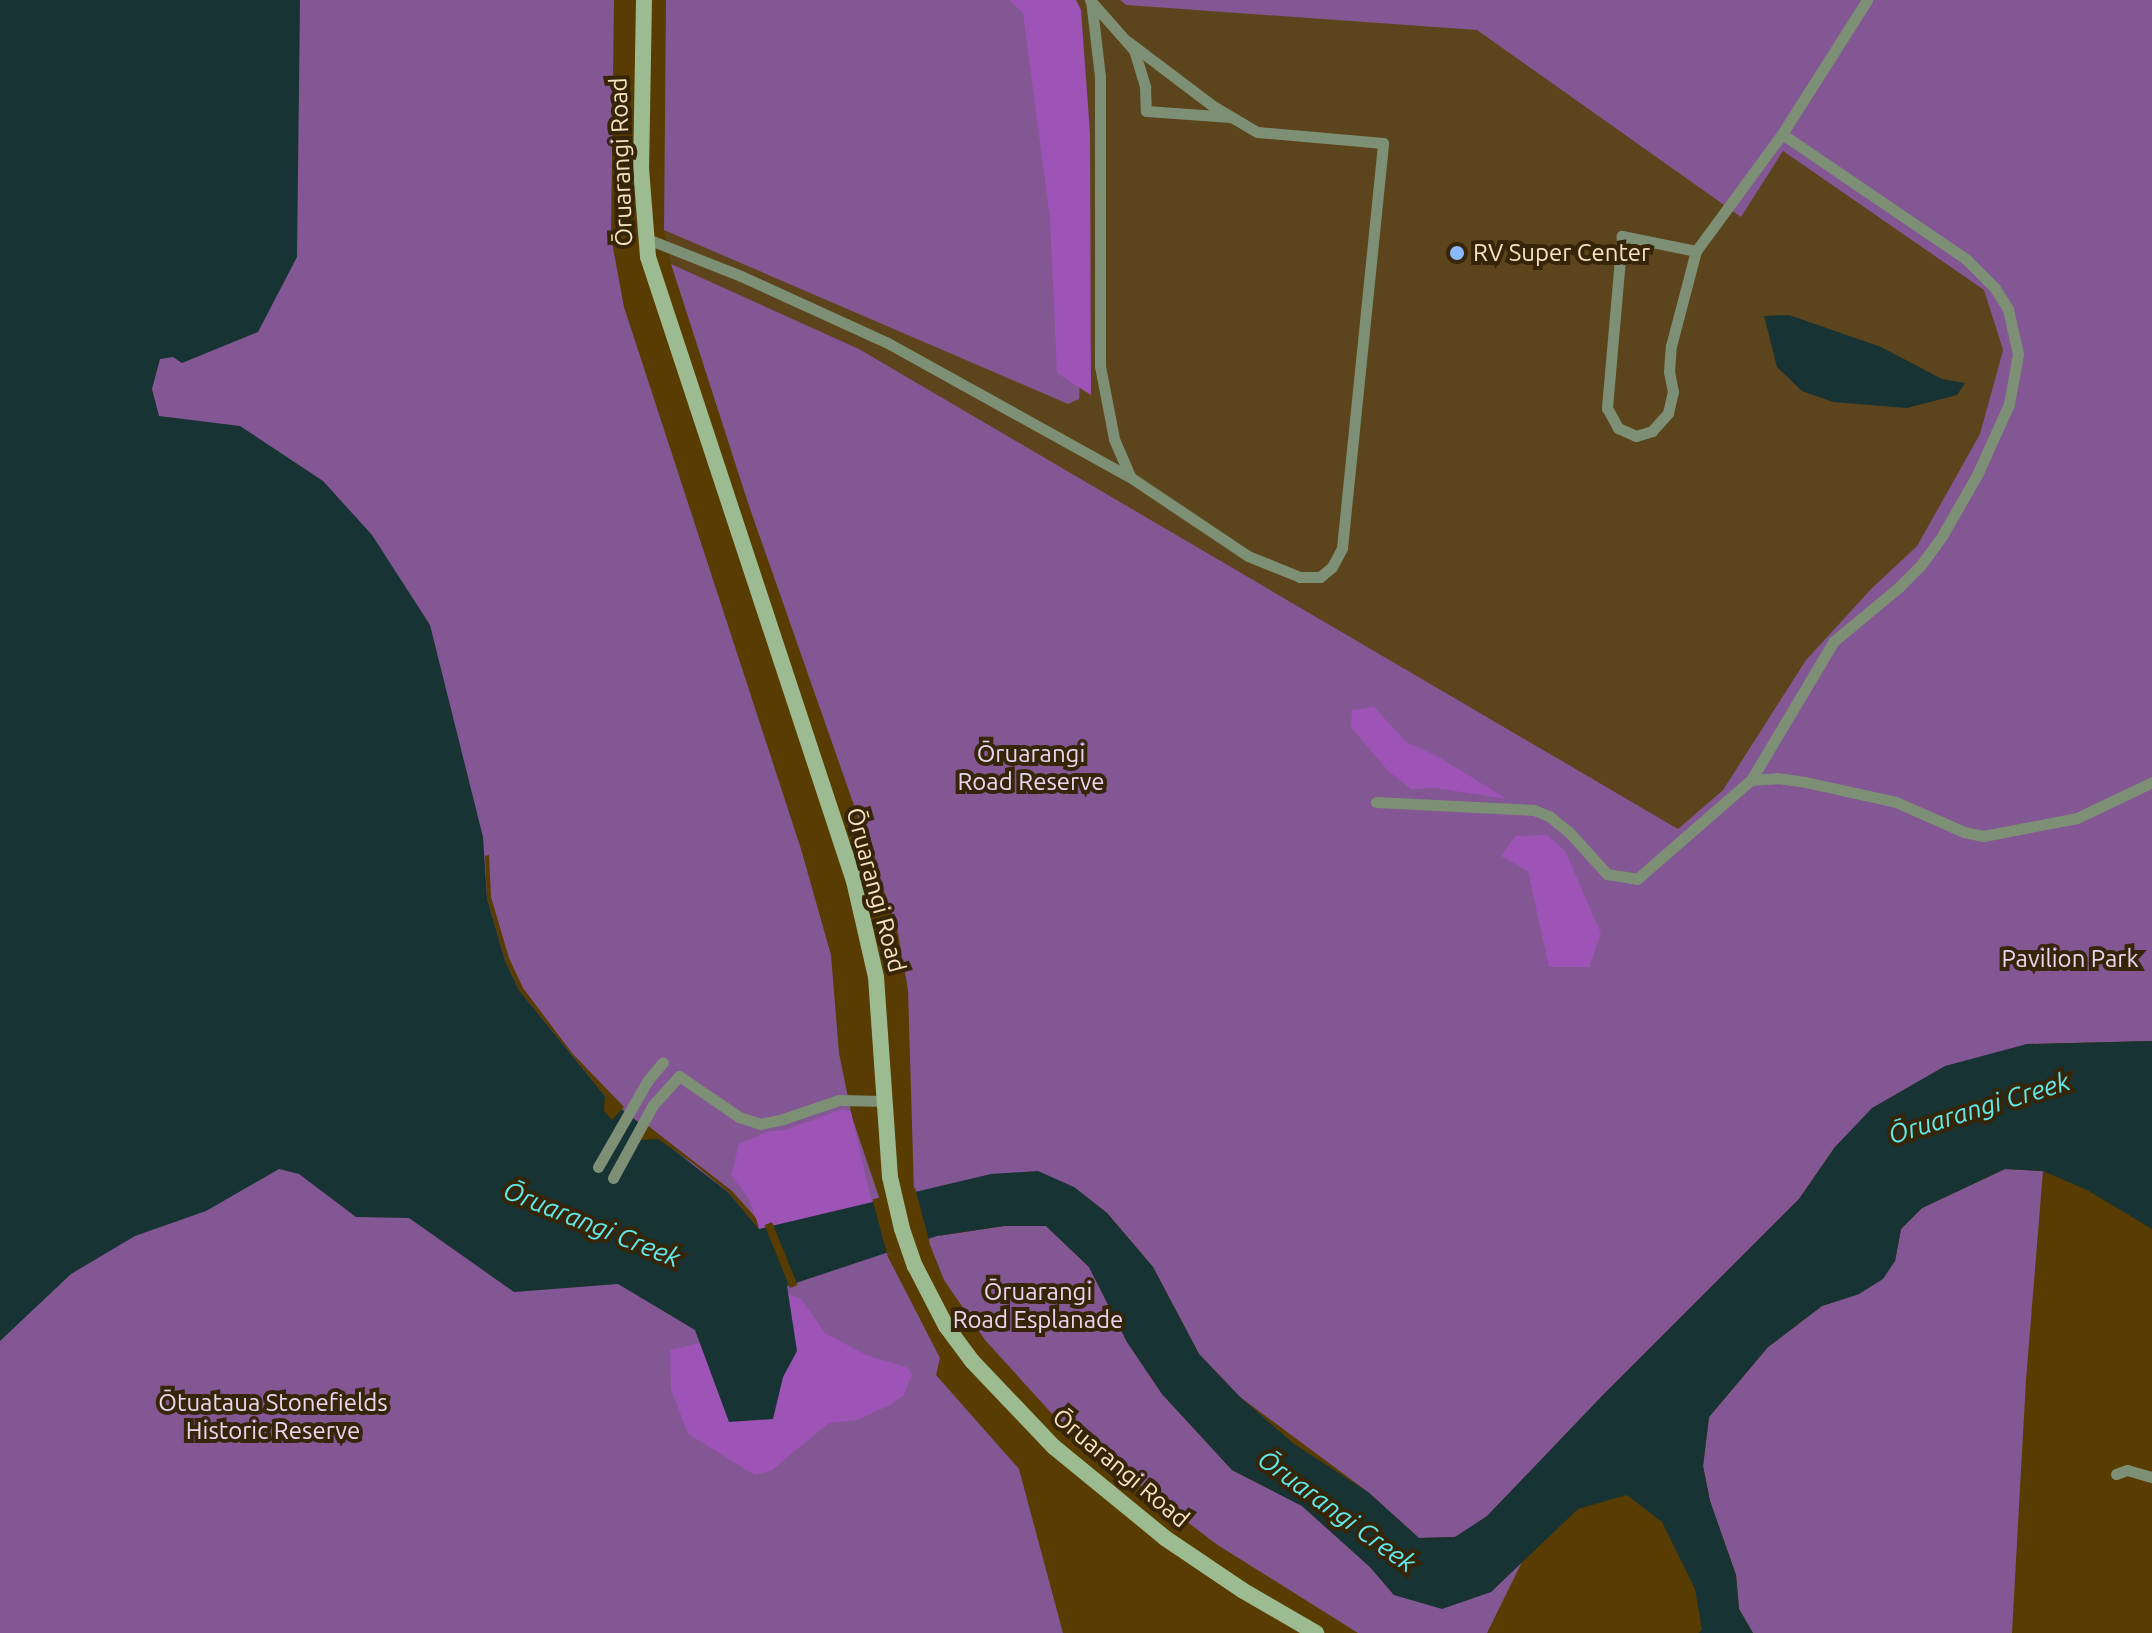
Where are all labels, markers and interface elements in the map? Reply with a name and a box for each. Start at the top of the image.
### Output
street label: Ōruarangi Road [604,77,638,247]
place label: RV Super Center [1473,239,1650,267]
marker: RV Super Center [1448,244,1466,262]
park label: Ōruarangi Road Reserve [957,740,1105,796]
street label: Ōruarangi Road [840,804,912,976]
park label: Pavilion Park [2001,945,2139,973]
water label: Ōruarangi Creek [1884,1066,2074,1150]
water label: Ōruarangi Creek [499,1174,685,1274]
park label: Ōruarangi Road Esplanade [953,1278,1123,1334]
park label: Ōtuataua Stonefields Historic Reserve [158,1389,388,1445]
street label: Ōruarangi Road [1047,1403,1195,1533]
water label: Ōruarangi Creek [1252,1443,1422,1579]

